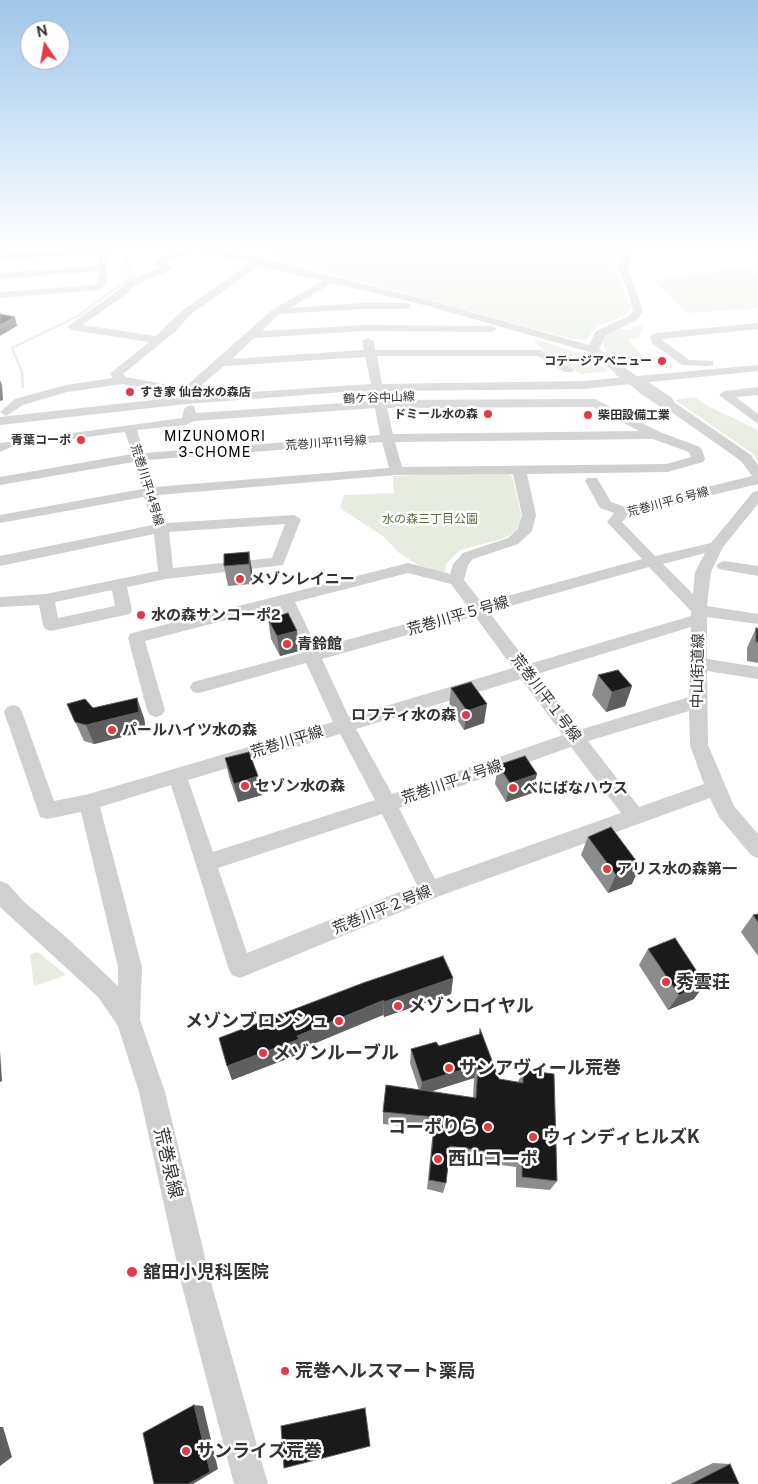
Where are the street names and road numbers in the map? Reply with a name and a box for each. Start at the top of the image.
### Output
street label: 鶴ケ谷中山線 [343,390,415,406]
street label: 荒巻川平11号線 [285,433,367,453]
street label: 荒巻川平14号線 [128,443,166,527]
street label: 荒巻川平６号線 [626,484,710,520]
street label: 荒巻川平５号線 [405,593,511,639]
street label: 中山街道線 [688,633,708,709]
street label: 荒巻川平１号線 [507,651,585,745]
street label: 荒巻川平線 [249,722,325,762]
street label: 荒巻川平４号線 [399,756,505,808]
street label: 荒巻川平２号線 [330,882,434,938]
street label: 荒巻泉線 [149,1125,187,1201]

